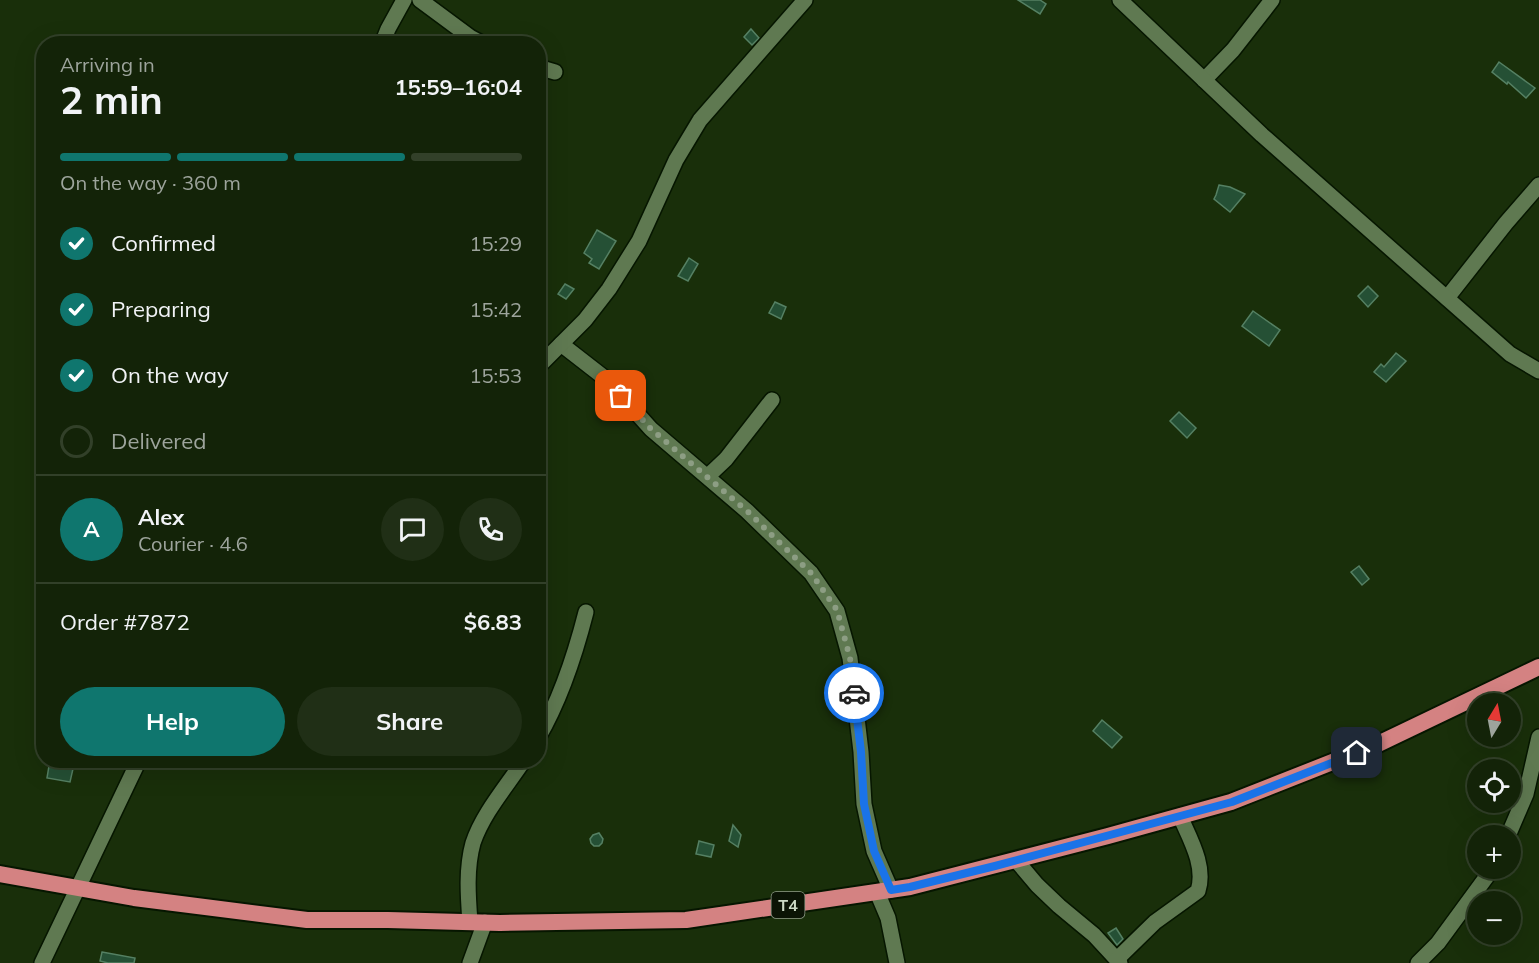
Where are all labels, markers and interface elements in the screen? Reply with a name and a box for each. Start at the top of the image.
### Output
text: Arriving in [60,52,155,77]
text: 15:59–16:04 [394,73,522,101]
text: 2 min [60,75,163,124]
text: On the way · 360 m [60,170,241,195]
icon: check [60,227,93,260]
text: Confirmed [111,229,216,257]
text: 15:29 [469,231,522,256]
icon: check [60,293,93,326]
text: Preparing [111,295,211,323]
text: 15:42 [469,297,522,322]
icon: check [60,359,93,392]
text: On the way [111,361,229,389]
text: 15:53 [469,363,522,388]
pin [595,370,646,421]
icon: bag [604,379,637,412]
text: Delivered [111,427,206,455]
button: chat [381,498,444,561]
button: phone [459,498,522,561]
text: Alex [138,503,184,531]
text: A [83,515,100,543]
text: Courier · 4.6 [138,531,248,556]
text: Order #7872 [60,608,190,636]
text: $6.83 [464,608,522,636]
courier [824,663,884,723]
icon: car [838,677,871,710]
button: Help [60,687,285,756]
button: Share [297,687,522,756]
north arrow [1467,693,1521,747]
map controls [1467,693,1521,945]
pin [1331,727,1382,778]
icon: home [1340,736,1373,769]
button: locate [1467,759,1521,813]
button: + [1467,825,1521,879]
button: − [1467,891,1521,945]
road number: T4 [772,892,804,918]

